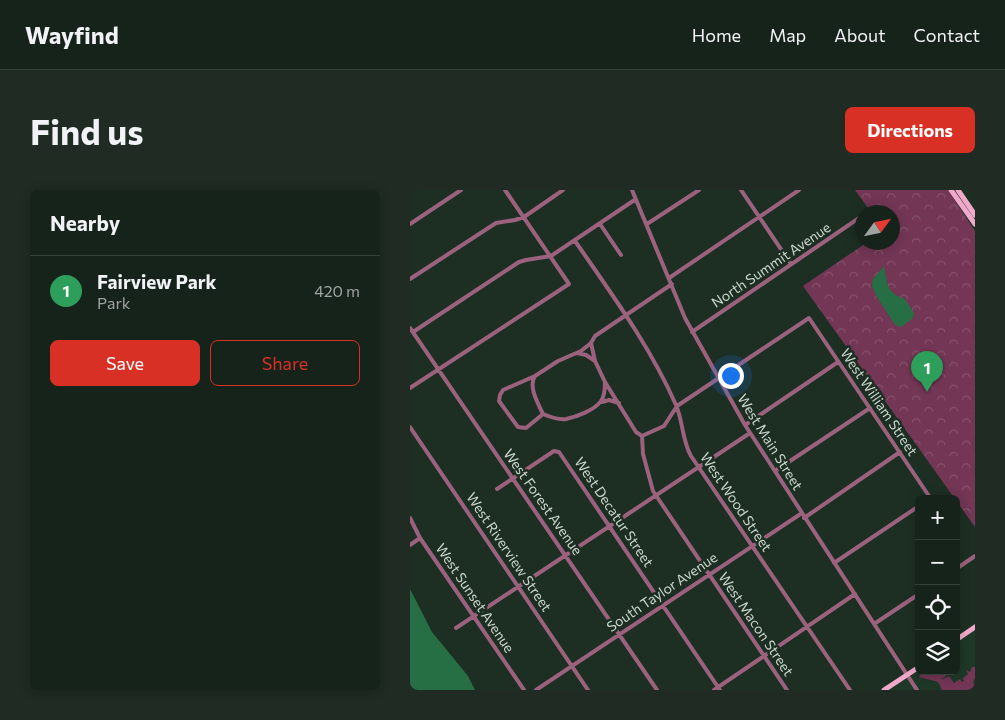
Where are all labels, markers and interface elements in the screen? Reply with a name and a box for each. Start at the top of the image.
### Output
text: Wayfind [25,20,119,49]
text: Home [692,24,741,46]
text: Map [769,24,806,46]
text: About [834,24,886,46]
text: Contact [914,24,980,46]
button: Directions [845,107,975,153]
text: Find us [30,109,144,152]
north arrow [855,205,900,250]
text: Nearby [50,210,120,235]
street label: North Summit Avenue [708,218,834,311]
text: Fairview Park [97,270,217,293]
text: 1 [62,281,70,300]
text: 420 m [314,281,360,300]
text: Park [97,293,130,312]
button: Save [50,340,200,386]
button: Share [210,340,360,386]
street label: West William Street [837,345,922,459]
pin: 1 [911,351,943,392]
your location [718,363,744,389]
street label: West Main Street [734,391,807,493]
street label: West Forest Avenue [500,445,586,558]
street label: West Wood Street [697,449,776,555]
street label: West Decatur Street [571,454,658,570]
street label: West Riverview Street [463,489,556,615]
map controls [915,495,960,675]
button: + [915,495,960,540]
street label: West Sunset Avenue [433,540,518,656]
button: − [915,540,960,585]
street label: South Taylor Avenue [603,548,720,635]
street label: West Macon Street [715,569,798,679]
button: locate [915,585,960,630]
button: layers [915,630,960,675]

